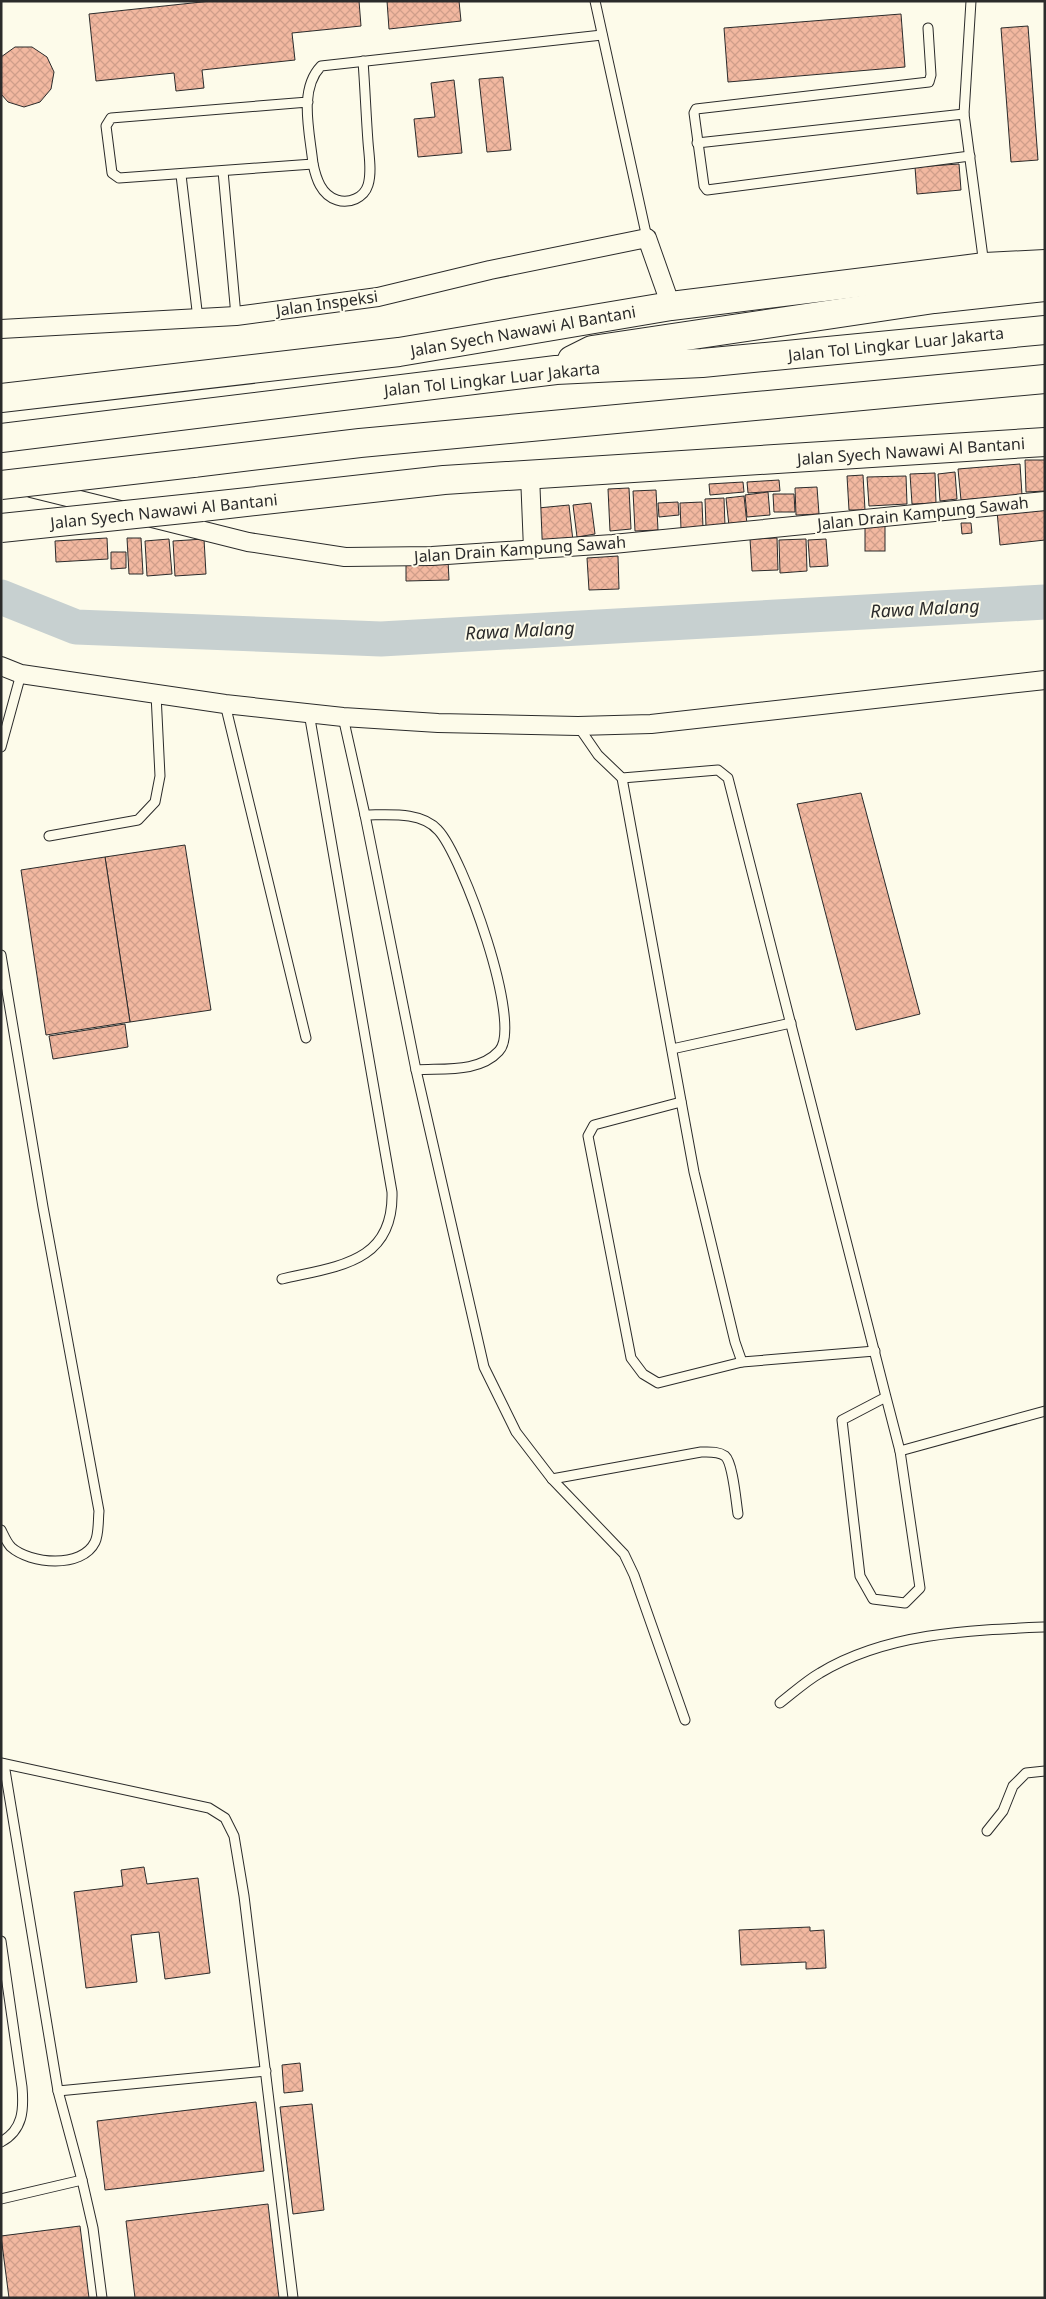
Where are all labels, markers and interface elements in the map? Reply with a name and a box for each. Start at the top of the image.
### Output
street label: Jalan Inspeksi [273,285,379,321]
street label: Jalan Syech Nawawi Al Bantani [407,300,637,362]
street label: Jalan Tol Lingkar Luar Jakarta [785,322,1005,366]
street label: Jalan Tol Lingkar Luar Jakarta [381,357,601,401]
street label: Jalan Syech Nawawi Al Bantani [794,432,1026,470]
street label: Jalan Syech Nawawi Al Bantani [47,488,279,534]
street label: Jalan Drain Kampung Sawah [814,491,1030,535]
street label: Jalan Drain Kampung Sawah [411,531,627,568]
water label: Rawa Malang [870,593,980,623]
water label: Rawa Malang [465,615,575,645]

